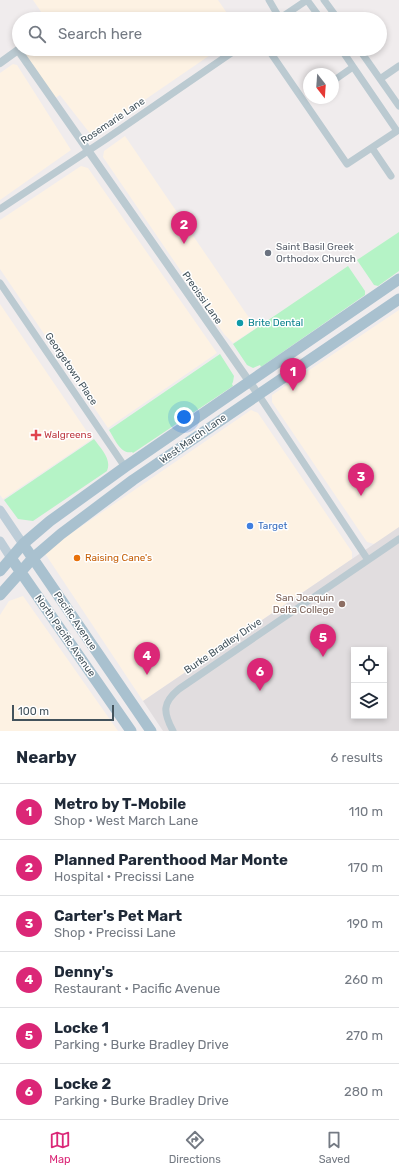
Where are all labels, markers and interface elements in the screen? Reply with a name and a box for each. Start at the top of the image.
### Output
search box [12,12,387,56]
icon: search [26,23,48,45]
text: Search here [58,25,142,43]
north arrow [303,68,339,104]
street label: Rosemarie Lane [79,95,148,147]
pin: 2 [171,211,197,244]
place label: Saint Basil Greek Orthodox Church [276,241,356,265]
marker: Saint Basil Greek Orthodox Church [263,248,273,258]
street label: Precissi Lane [179,269,225,327]
place label: Brite Dental [248,317,303,329]
marker: Brite Dental [235,318,245,328]
street label: Georgetown Place [42,330,100,408]
pin: 1 [280,358,306,391]
your location [174,407,194,427]
street label: West March Lane [157,411,229,467]
place label: Walgreens [44,429,92,441]
marker: Walgreens [31,430,41,440]
pin: 3 [348,463,374,496]
place label: Target [258,520,288,532]
marker: Target [245,521,255,531]
place label: Raising Cane's [85,552,152,564]
marker: Raising Cane's [72,553,82,563]
street label: Pacific Avenue [51,589,99,653]
place label: San Joaquin Delta College [273,592,334,616]
street label: North Pacific Avenue [32,593,98,679]
marker: San Joaquin Delta College [337,599,347,609]
street label: Burke Bradley Drive [182,615,264,676]
pin: 5 [310,624,336,657]
pin: 4 [134,642,160,675]
map controls [351,647,387,719]
button: locate [351,647,387,683]
pin: 6 [247,658,273,691]
button: layers [351,683,387,719]
scale bar [12,703,114,722]
text: 100 m [18,705,49,718]
text: Nearby [16,747,77,767]
text: 6 results [331,750,383,765]
text: Metro by T-Mobile [54,795,186,813]
text: 1 [26,804,32,819]
text: 110 m [349,804,383,819]
text: Shop · West March Lane [54,813,198,828]
text: Planned Parenthood Mar Monte [54,851,288,869]
text: 2 [25,860,33,875]
text: 170 m [348,860,383,875]
text: Hospital · Precissi Lane [54,869,194,884]
text: Carter's Pet Mart [54,907,182,925]
text: 3 [25,916,33,931]
text: 190 m [347,916,383,931]
text: Shop · Precissi Lane [54,925,176,940]
text: Denny's [54,963,113,981]
text: 4 [25,972,33,987]
text: 260 m [345,972,383,987]
text: Restaurant · Pacific Avenue [54,981,220,996]
text: Locke 1 [54,1019,109,1037]
text: 5 [25,1028,33,1043]
text: 270 m [346,1028,383,1043]
text: Parking · Burke Bradley Drive [54,1037,229,1052]
text: Locke 2 [54,1075,111,1093]
text: 6 [25,1084,33,1099]
text: 280 m [344,1084,383,1099]
text: Parking · Burke Bradley Drive [54,1093,229,1108]
tab: Map [49,1129,71,1166]
tab: Directions [169,1129,221,1166]
tab: Saved [319,1129,350,1166]

